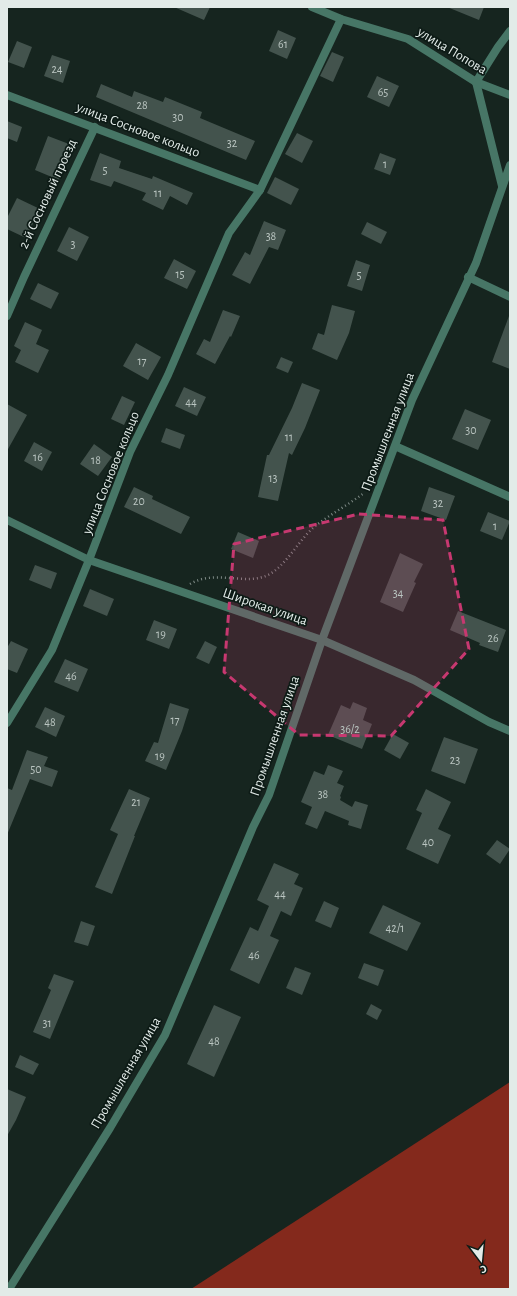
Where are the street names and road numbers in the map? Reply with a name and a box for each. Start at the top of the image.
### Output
street label: улица Попова [414,24,490,77]
street label: улица Сосновое кольцо [73,100,202,160]
street label: 2-й Сосновый проезд [16,137,80,251]
street label: Промышленная улица [359,370,417,493]
street label: улица Сосновое кольцо [80,409,142,537]
street label: Широкая улица [221,586,310,628]
street label: Промышленная улица [248,674,302,798]
street label: Промышленная улица [88,1014,164,1131]

